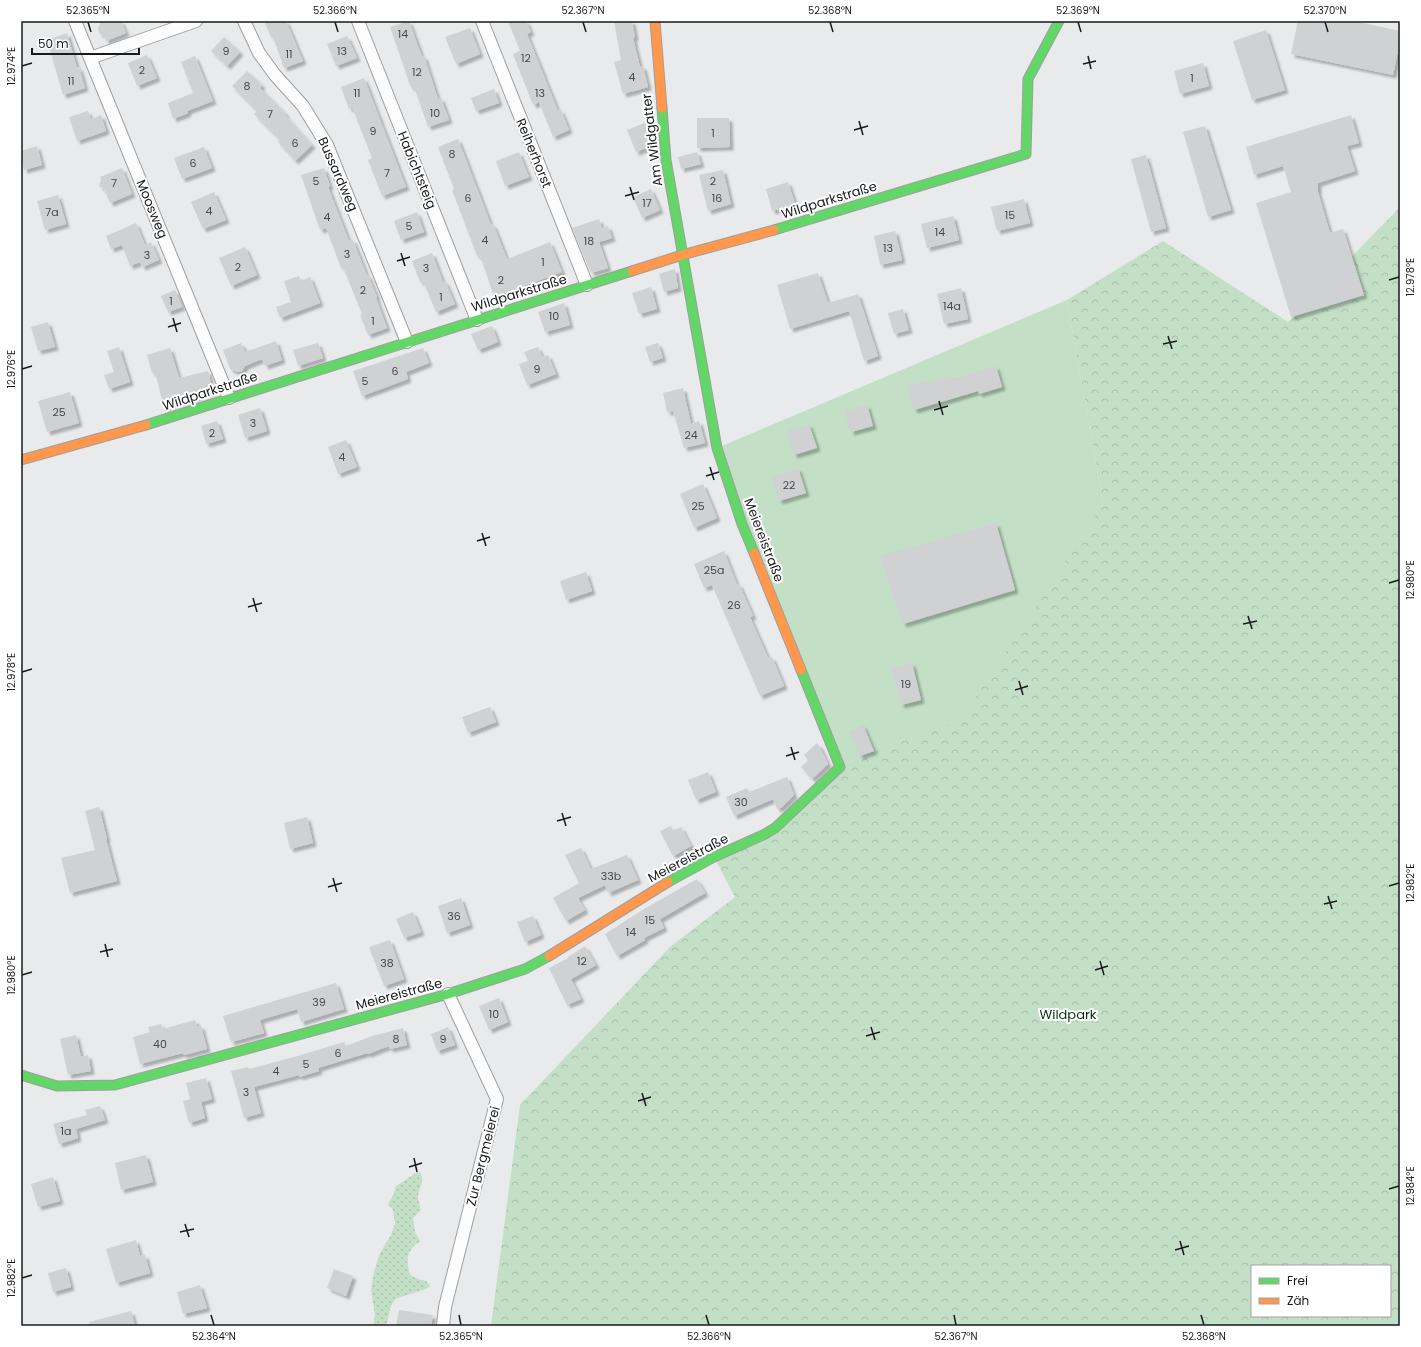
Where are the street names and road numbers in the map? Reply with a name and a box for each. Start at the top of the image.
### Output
street label: Am Wildgatter [637,92,667,188]
street label: Reiherhorst [511,115,557,191]
street label: Habichtsteig [393,128,441,212]
street label: Bussardweg [313,134,363,214]
street label: Wildparkstraße [779,176,879,224]
street label: Moosweg [132,177,172,241]
street label: Wildparkstraße [469,269,569,317]
street label: Wildparkstraße [160,367,260,415]
street label: Meiereistraße [739,495,789,585]
street label: Meiereistraße [644,829,732,887]
street label: Meiereistraße [354,973,444,1015]
street label: Zur Bergmeierei [461,1104,505,1208]

